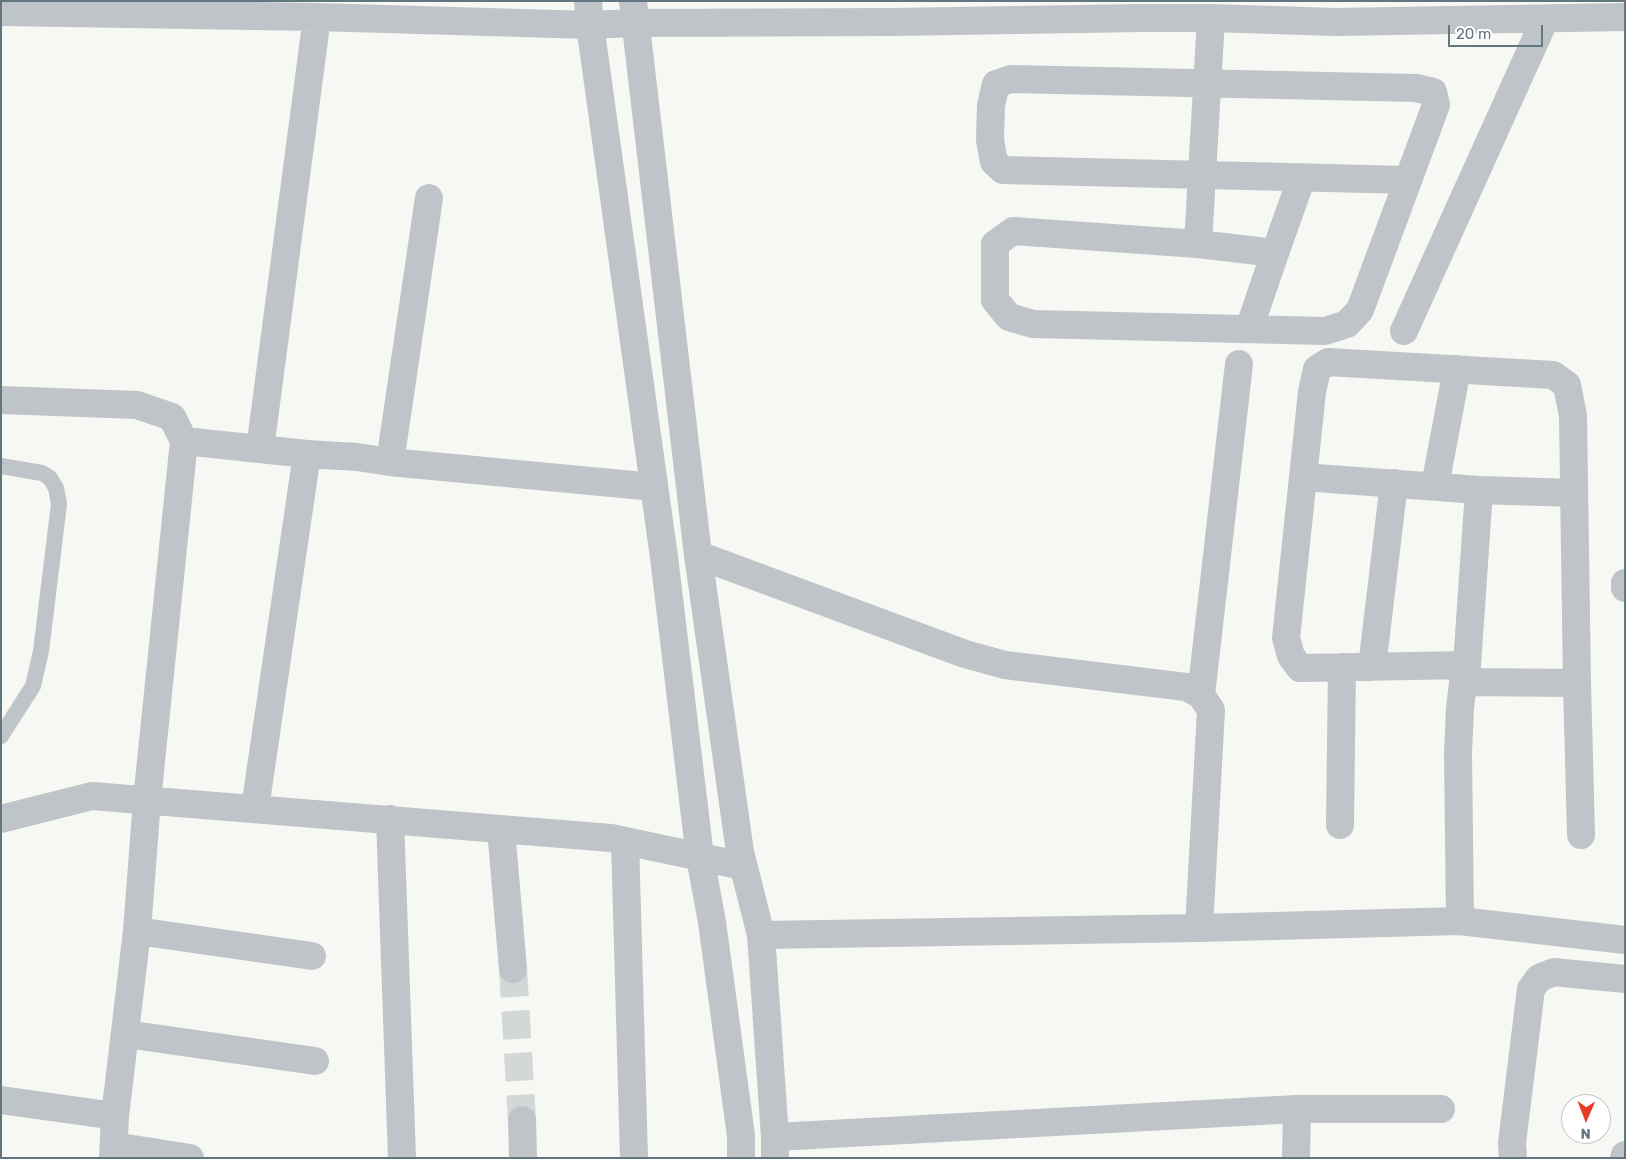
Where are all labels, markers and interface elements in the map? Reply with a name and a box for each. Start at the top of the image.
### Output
scale bar [1451,15,1546,47]
text: 20 m [1456,25,1491,43]
north arrow [1561,1094,1611,1144]
text: N [1581,1125,1591,1142]

